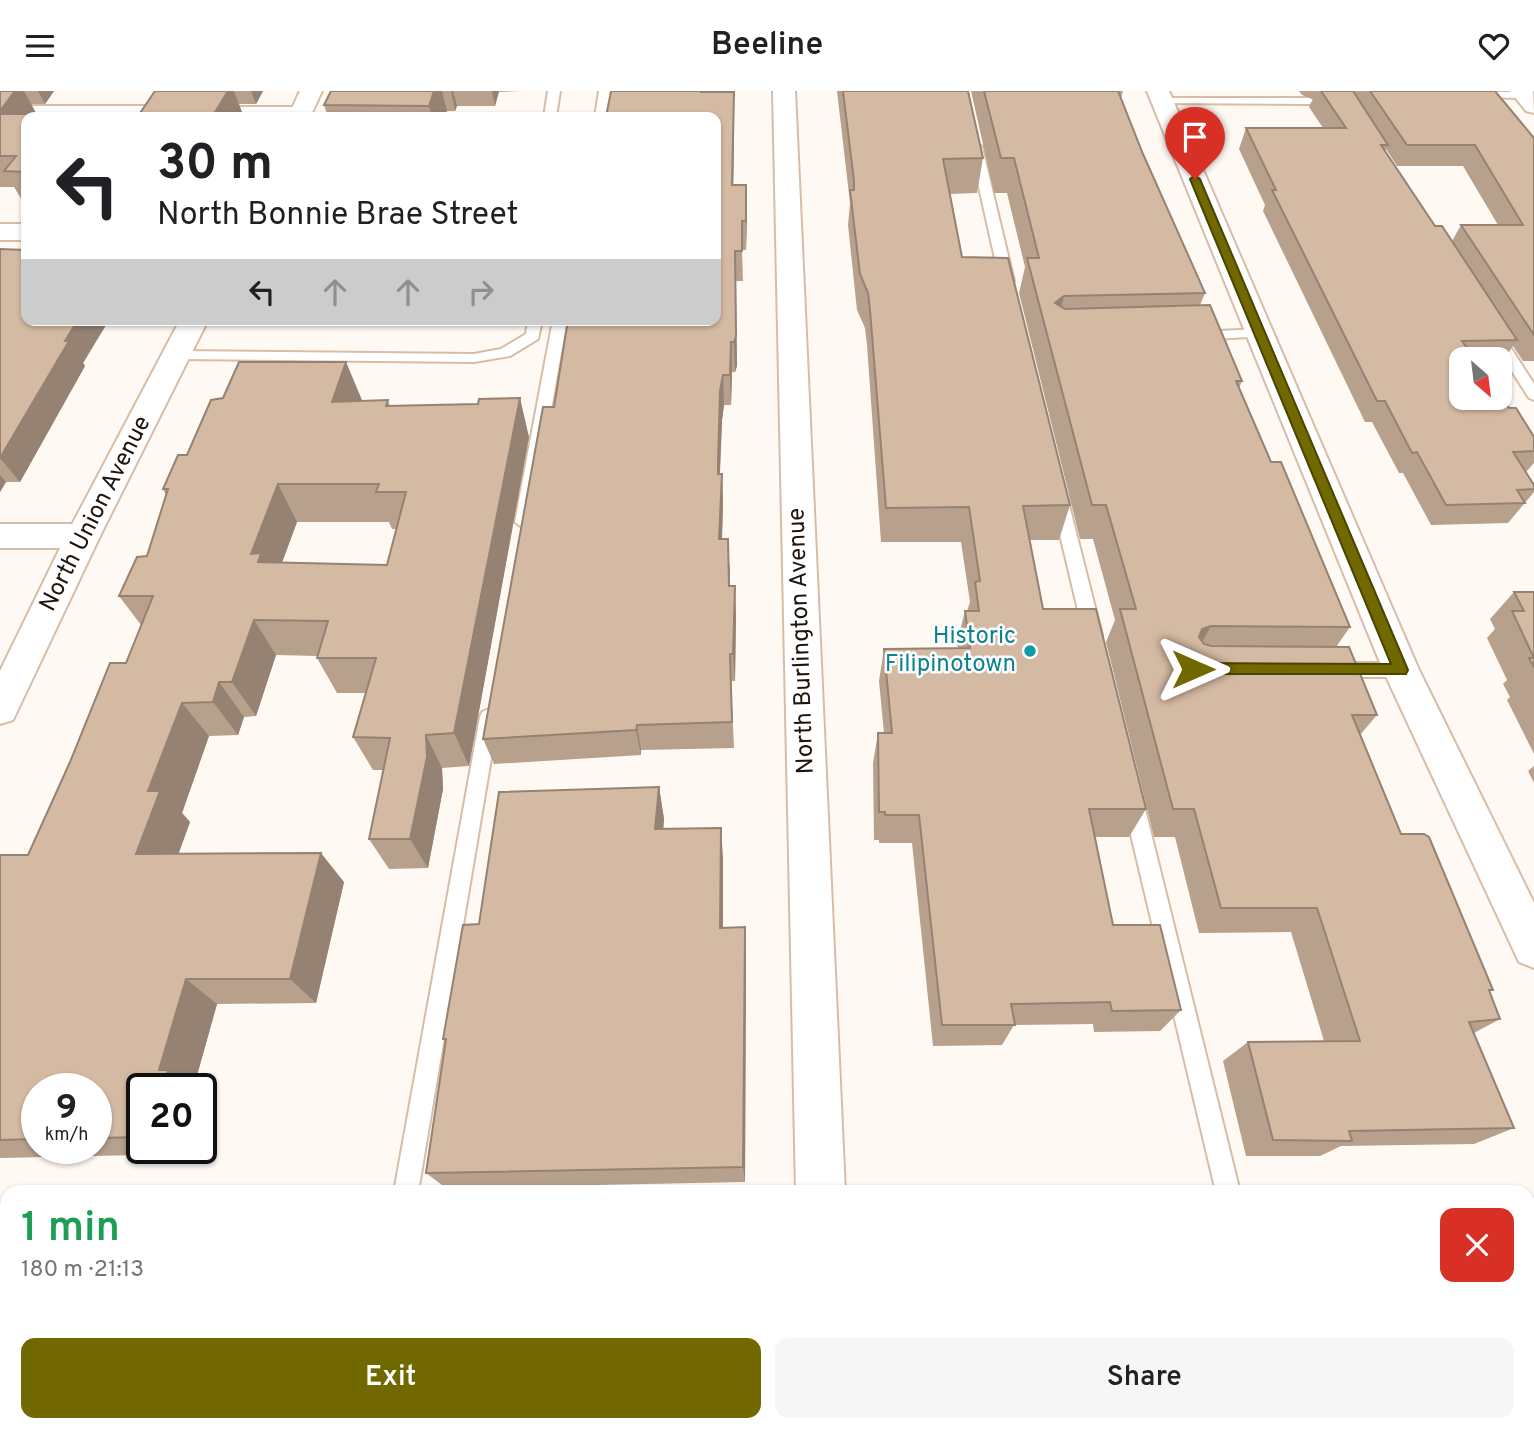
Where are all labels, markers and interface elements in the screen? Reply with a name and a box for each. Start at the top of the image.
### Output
text: Beeline [711,26,823,66]
icon: menu [21,27,59,65]
icon: heart [1475,27,1513,65]
pin [1165,107,1225,179]
icon: arrive [1176,118,1214,156]
text: 30 m [157,135,273,197]
icon: left [42,140,133,231]
text: North Bonnie Brae Street [157,196,519,236]
icon: left [243,273,281,311]
icon: ahead [316,273,354,311]
icon: ahead [389,273,427,311]
icon: right [462,273,500,311]
north arrow [1449,347,1512,409]
map controls [1449,347,1512,410]
street label: North Union Avenue [34,411,158,617]
street label: North Burlington Avenue [782,507,822,775]
place label: Historic Filipinotown [885,622,1016,680]
position arrow [1156,632,1230,706]
marker: Historic Filipinotown [1022,643,1038,659]
speed limit sign: 20 [126,1073,217,1164]
text: 9 [56,1087,77,1131]
text: km/h [45,1124,88,1147]
text: 1 min [21,1203,120,1256]
button: close [1440,1208,1514,1282]
text: 180 m · 21:13 [21,1256,144,1285]
button: Exit [21,1338,761,1418]
button: Share [775,1338,1514,1418]

